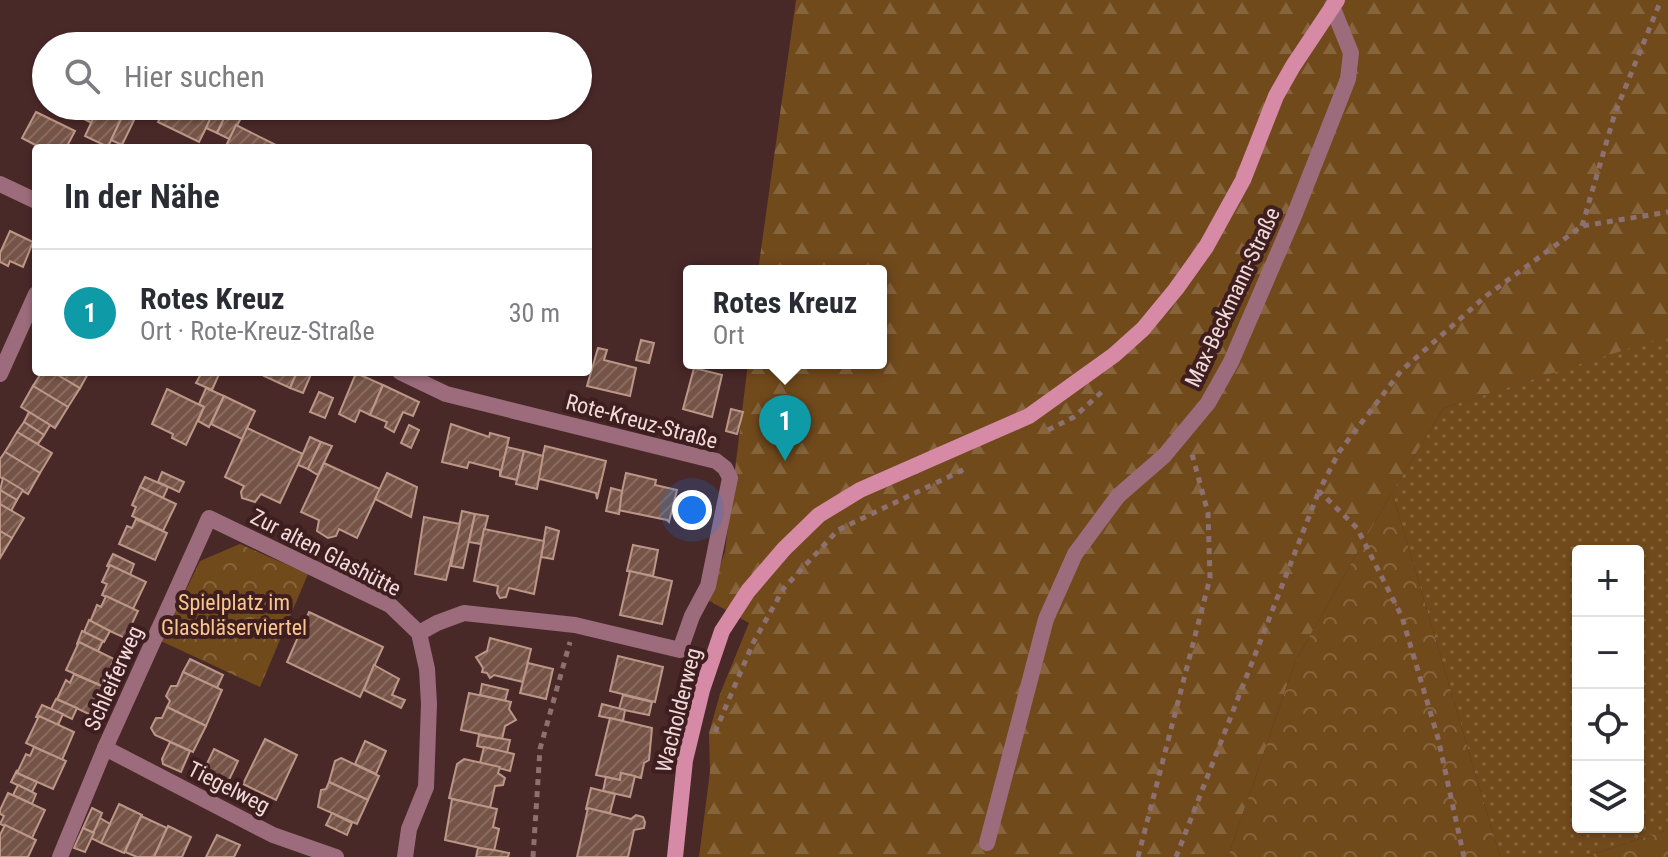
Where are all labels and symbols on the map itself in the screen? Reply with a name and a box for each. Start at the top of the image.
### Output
street label: Max-Beckmann-Straße [1180,204,1285,391]
street label: Rote-Kreuz-Straße [563,389,720,454]
pin: 1 [759,395,811,461]
your location [672,490,712,530]
street label: Zur alten Glashütte [247,504,405,601]
park label: Spielplatz im Glasbläserviertel [161,590,307,640]
street label: Schleiferweg [79,622,148,734]
street label: Wacholderweg [651,645,706,775]
street label: Tiegelweg [184,756,274,819]

